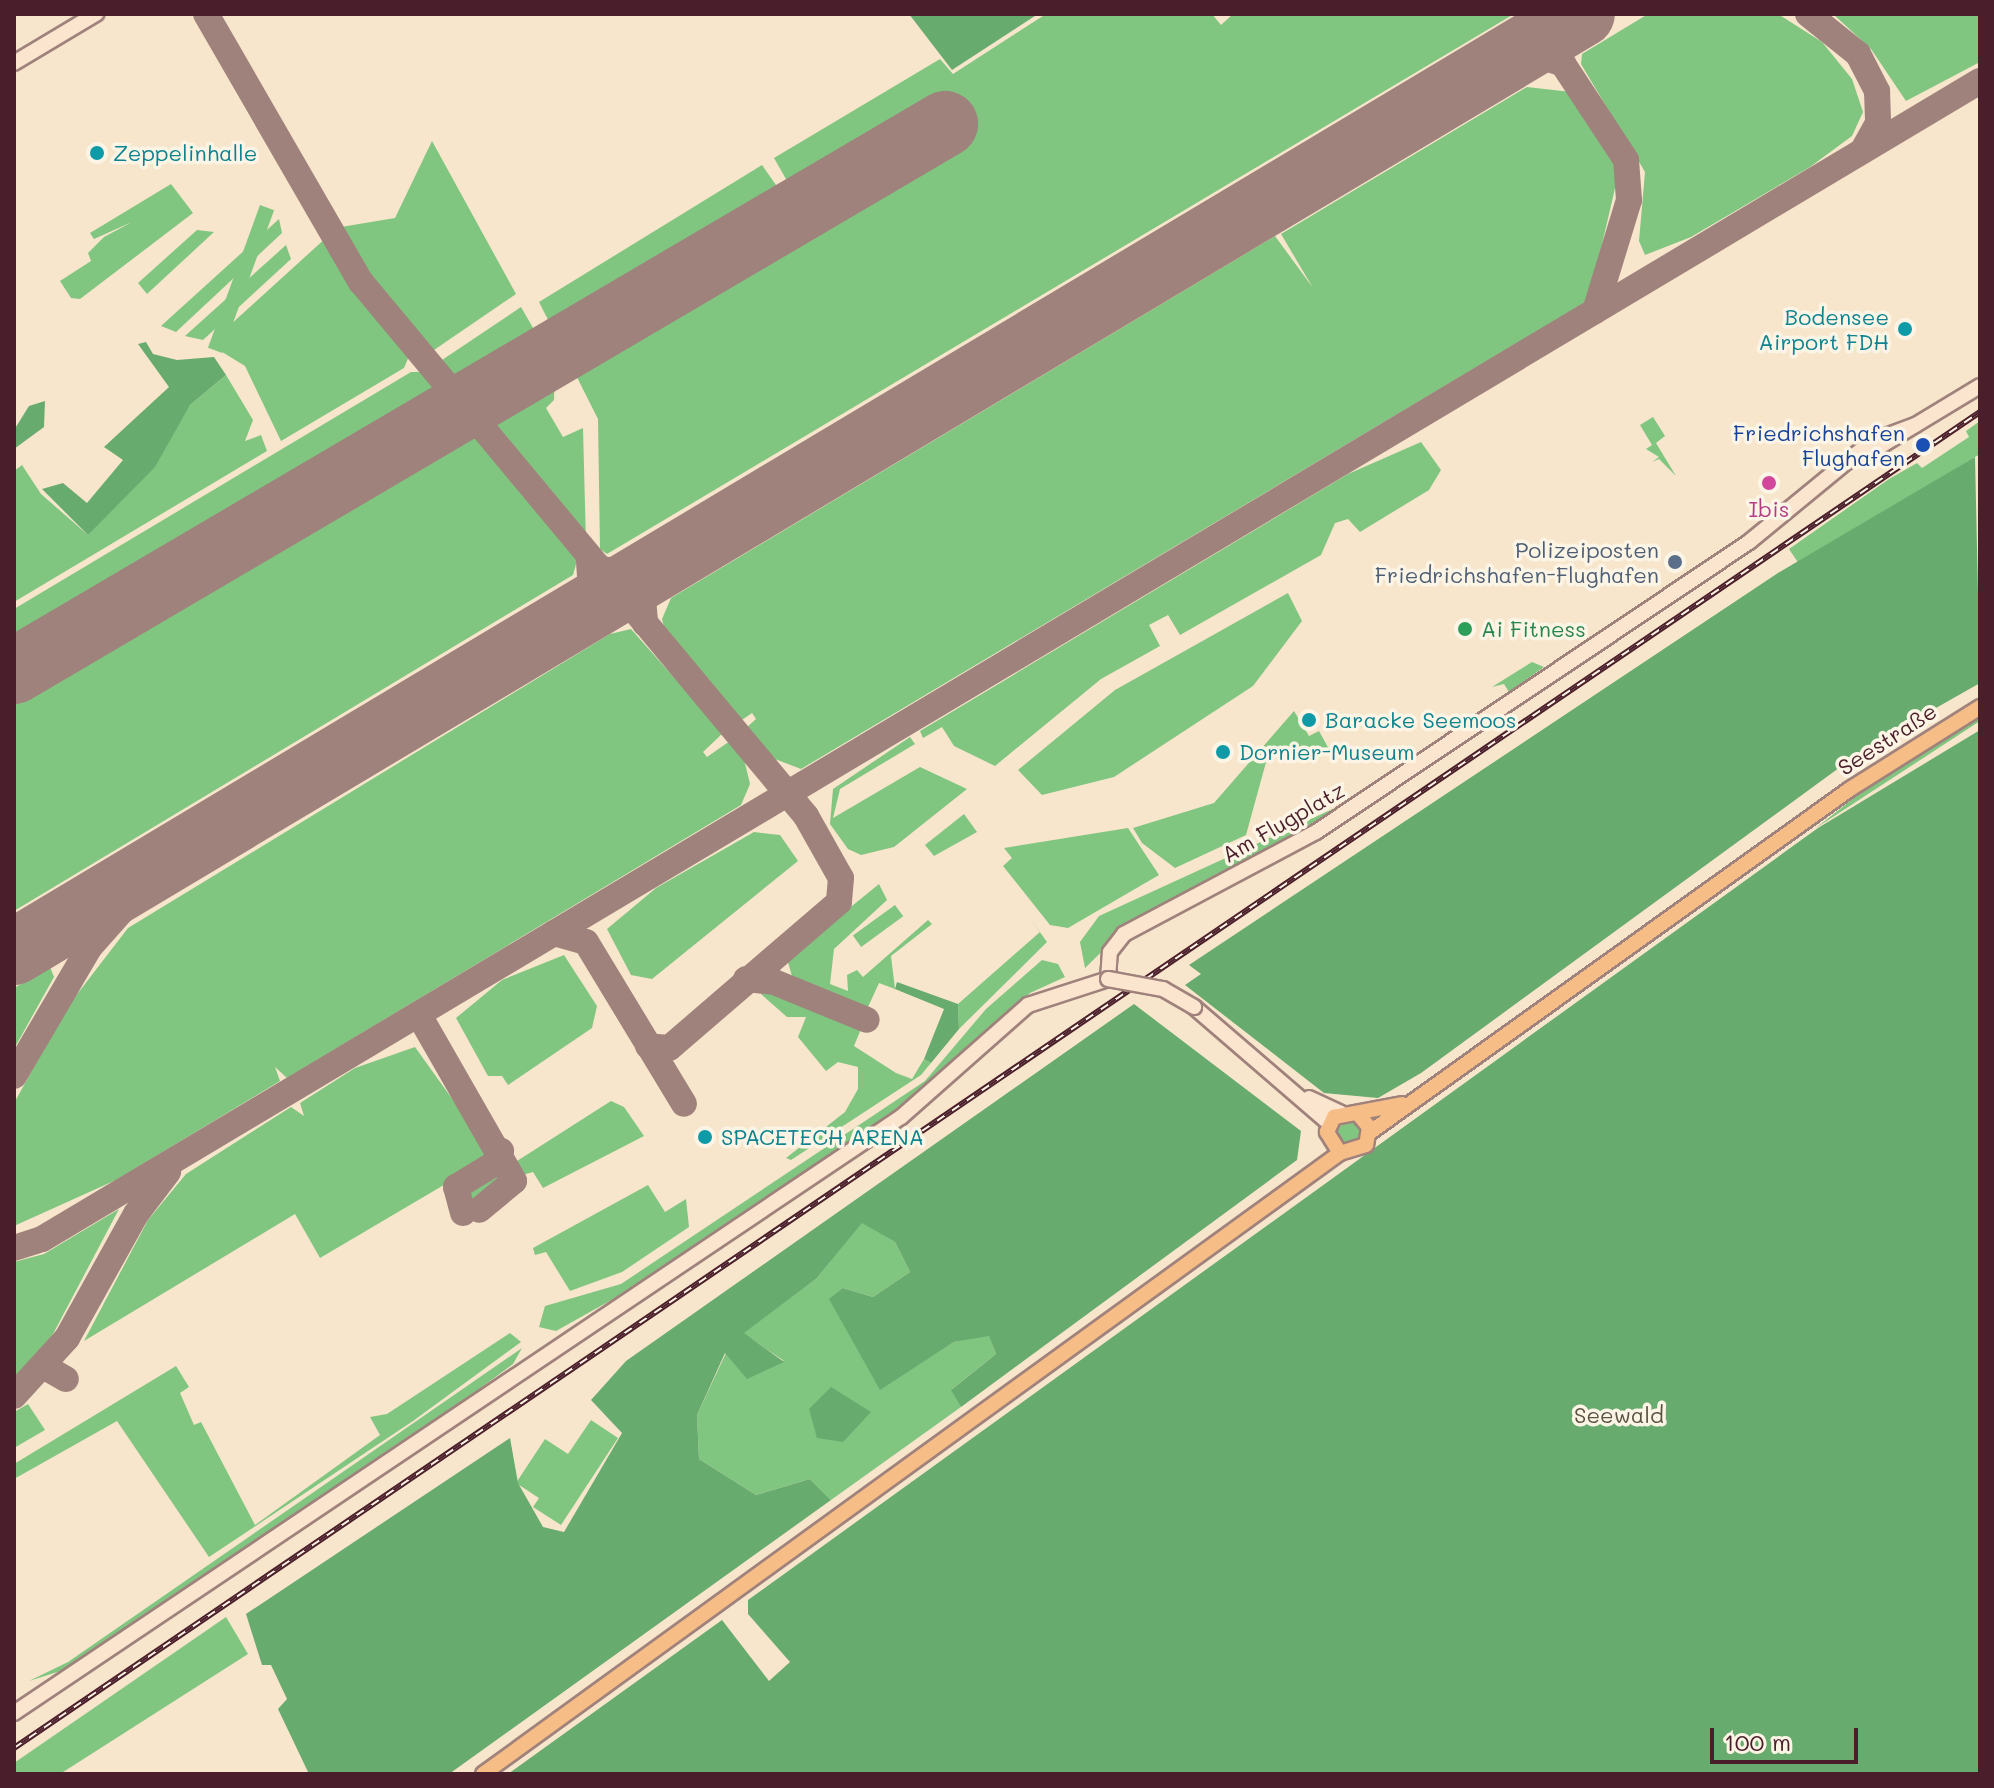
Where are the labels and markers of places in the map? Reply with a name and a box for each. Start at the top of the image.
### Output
place label: Zeppelinhalle [113,140,257,166]
marker: Zeppelinhalle [88,144,106,162]
place label: Bodensee Airport FDH [1759,303,1889,354]
marker: Bodensee Airport FDH [1896,320,1914,338]
place label: Friedrichshafen Flughafen [1733,419,1905,470]
marker: Friedrichshafen Flughafen [1912,434,1934,456]
marker: Ibis [1760,474,1778,492]
place label: Ibis [1748,496,1790,522]
place label: Polizeiposten Friedrichshafen-Flughafen [1375,536,1659,588]
marker: Polizeiposten Friedrichshafen-Flughafen [1666,553,1684,571]
place label: Ai Fitness [1481,616,1586,642]
marker: Ai Fitness [1456,620,1474,638]
place label: Baracke Seemoos [1325,707,1516,733]
marker: Baracke Seemoos [1300,711,1318,729]
place label: Dornier-Museum [1239,739,1415,765]
marker: Dornier-Museum [1214,743,1232,761]
place label: SPACETECH ARENA [721,1124,924,1150]
marker: SPACETECH ARENA [696,1128,714,1146]

